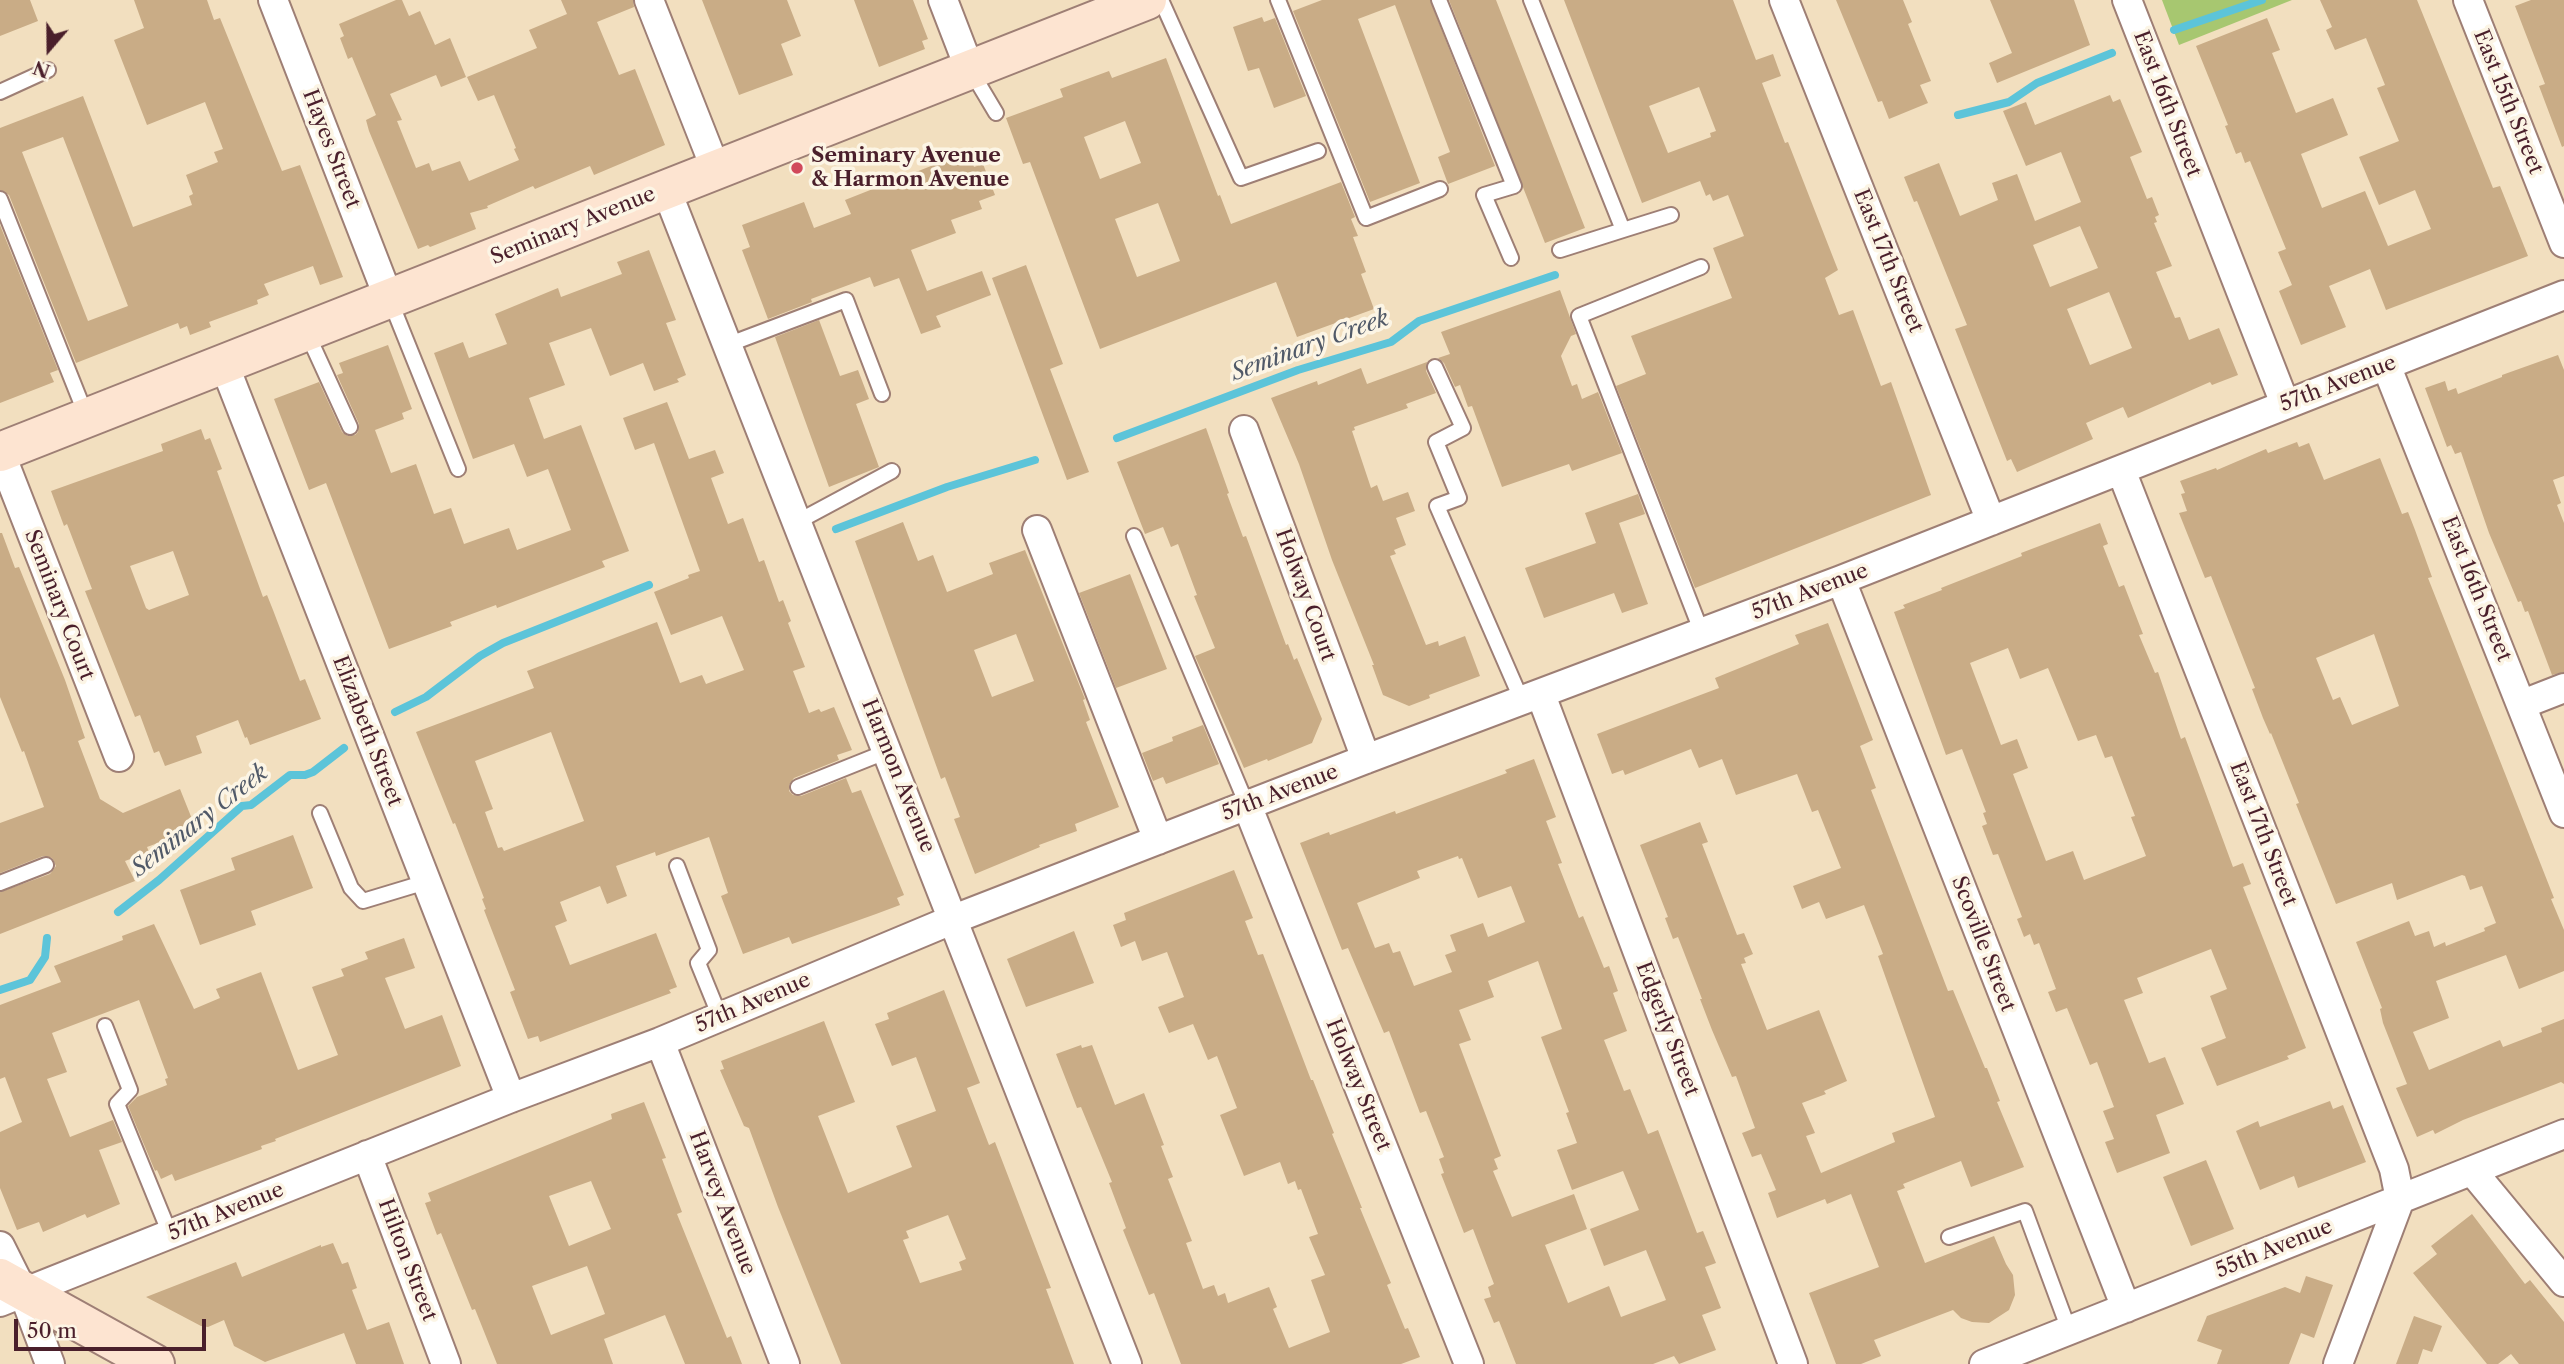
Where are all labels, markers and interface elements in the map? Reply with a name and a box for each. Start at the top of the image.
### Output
north arrow [14,14,84,84]
street label: East 15th Street [2468,26,2548,178]
street label: East 16th Street [2128,27,2206,181]
text: N [30,56,53,83]
street label: Hayes Street [297,86,365,212]
place label: Seminary Avenue & Harmon Avenue [811,143,1009,193]
marker: Seminary Avenue & Harmon Avenue [789,160,805,176]
street label: Seminary Avenue [487,181,659,271]
street label: East 17th Street [1848,186,1928,336]
water label: Seminary Creek [1227,305,1393,387]
street label: 57th Avenue [2276,350,2400,418]
street label: East 16th Street [2435,513,2517,665]
street label: Holway Court [1269,525,1341,665]
street label: Seminary Court [19,526,99,684]
street label: 57th Avenue [1748,558,1872,626]
street label: Elizabeth Street [327,652,407,810]
street label: Harmon Avenue [856,695,940,857]
street label: East 17th Street [2224,758,2302,910]
water label: Seminary Creek [126,759,274,883]
street label: 57th Avenue [1218,759,1342,827]
street label: Scoville Street [1946,873,2020,1015]
street label: Edgerly Street [1630,958,1704,1100]
street label: 57th Avenue [692,967,814,1039]
street label: Holway Street [1320,1015,1396,1155]
street label: Harvey Avenue [683,1128,761,1278]
street label: 57th Avenue [164,1177,288,1247]
street label: Hilton Street [372,1195,442,1325]
street label: 55th Avenue [2212,1214,2336,1284]
scale bar [18,1304,210,1348]
text: 50 m [27,1318,77,1343]

